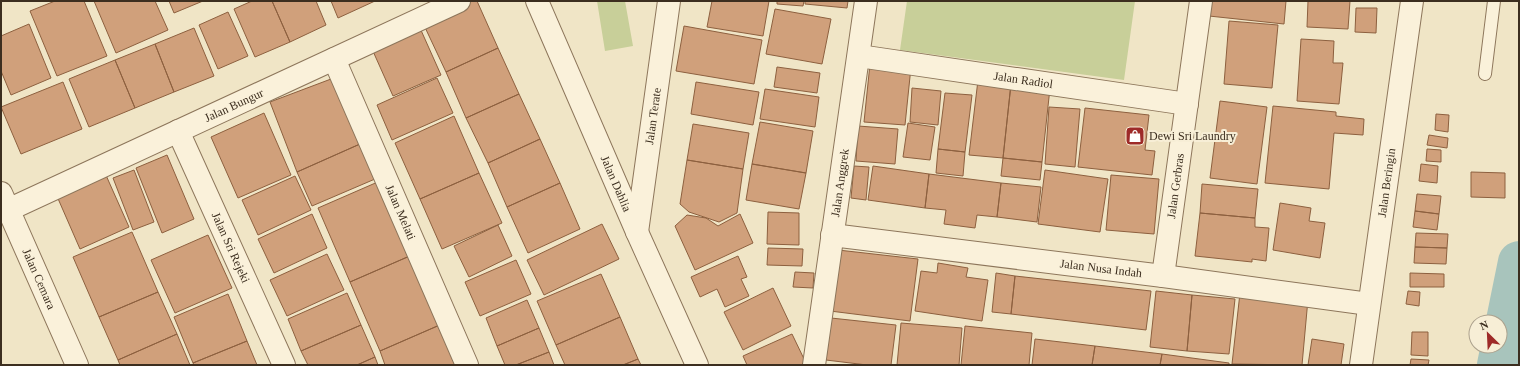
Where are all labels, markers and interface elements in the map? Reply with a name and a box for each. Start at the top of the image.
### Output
street label: Jalan Radiol [993,69,1054,91]
street label: Jalan Bungur [202,86,266,125]
street label: Jalan Terate [642,87,664,145]
shop icon: Dewi Sri Laundry [1124,125,1146,147]
place label: Dewi Sri Laundry [1149,129,1236,143]
street label: Jalan Beringin [1375,147,1398,218]
street label: Jalan Anggrek [828,148,852,218]
street label: Jalan Gerbras [1164,152,1187,219]
street label: Jalan Dahlia [598,153,635,214]
street label: Jalan Melati [382,182,419,243]
street label: Jalan Sri Rejeki [209,210,253,286]
street label: Jalan Cemara [19,246,59,312]
street label: Jalan Nusa Indah [1059,256,1143,280]
north arrow [1468,314,1508,354]
text: N [1478,318,1490,332]

